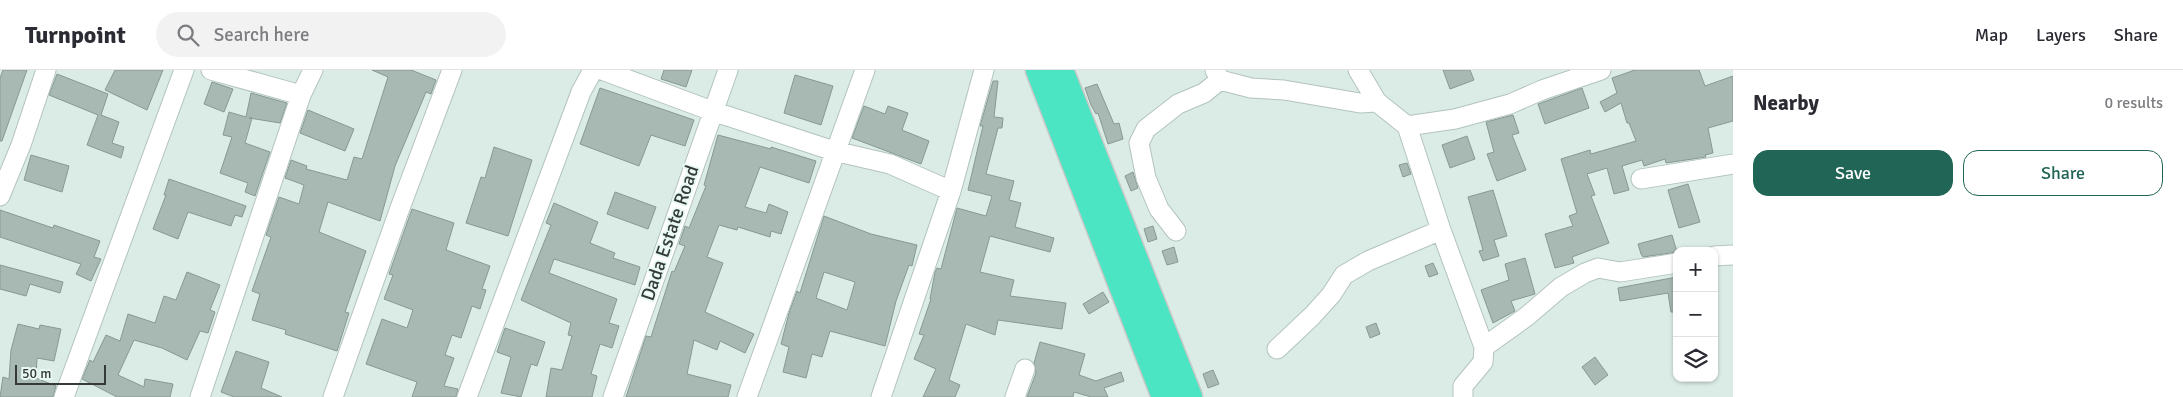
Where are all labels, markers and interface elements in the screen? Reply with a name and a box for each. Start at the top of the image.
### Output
search box [156,12,506,57]
text: Turnpoint [25,20,126,50]
icon: search [174,21,202,49]
text: Search here [214,23,309,47]
text: Map [1975,24,2008,46]
text: Layers [2036,24,2086,46]
text: Share [2114,24,2158,46]
text: Nearby [1753,90,1819,116]
text: 0 results [2104,93,2163,113]
button: Save [1753,150,1953,196]
button: Share [1963,150,2163,196]
street label: Dada Estate Road [636,162,704,304]
map controls [1673,247,1718,382]
button: + [1673,247,1718,292]
button: − [1673,292,1718,337]
button: layers [1673,337,1718,382]
scale bar [15,362,106,385]
text: 50 m [22,365,51,382]

